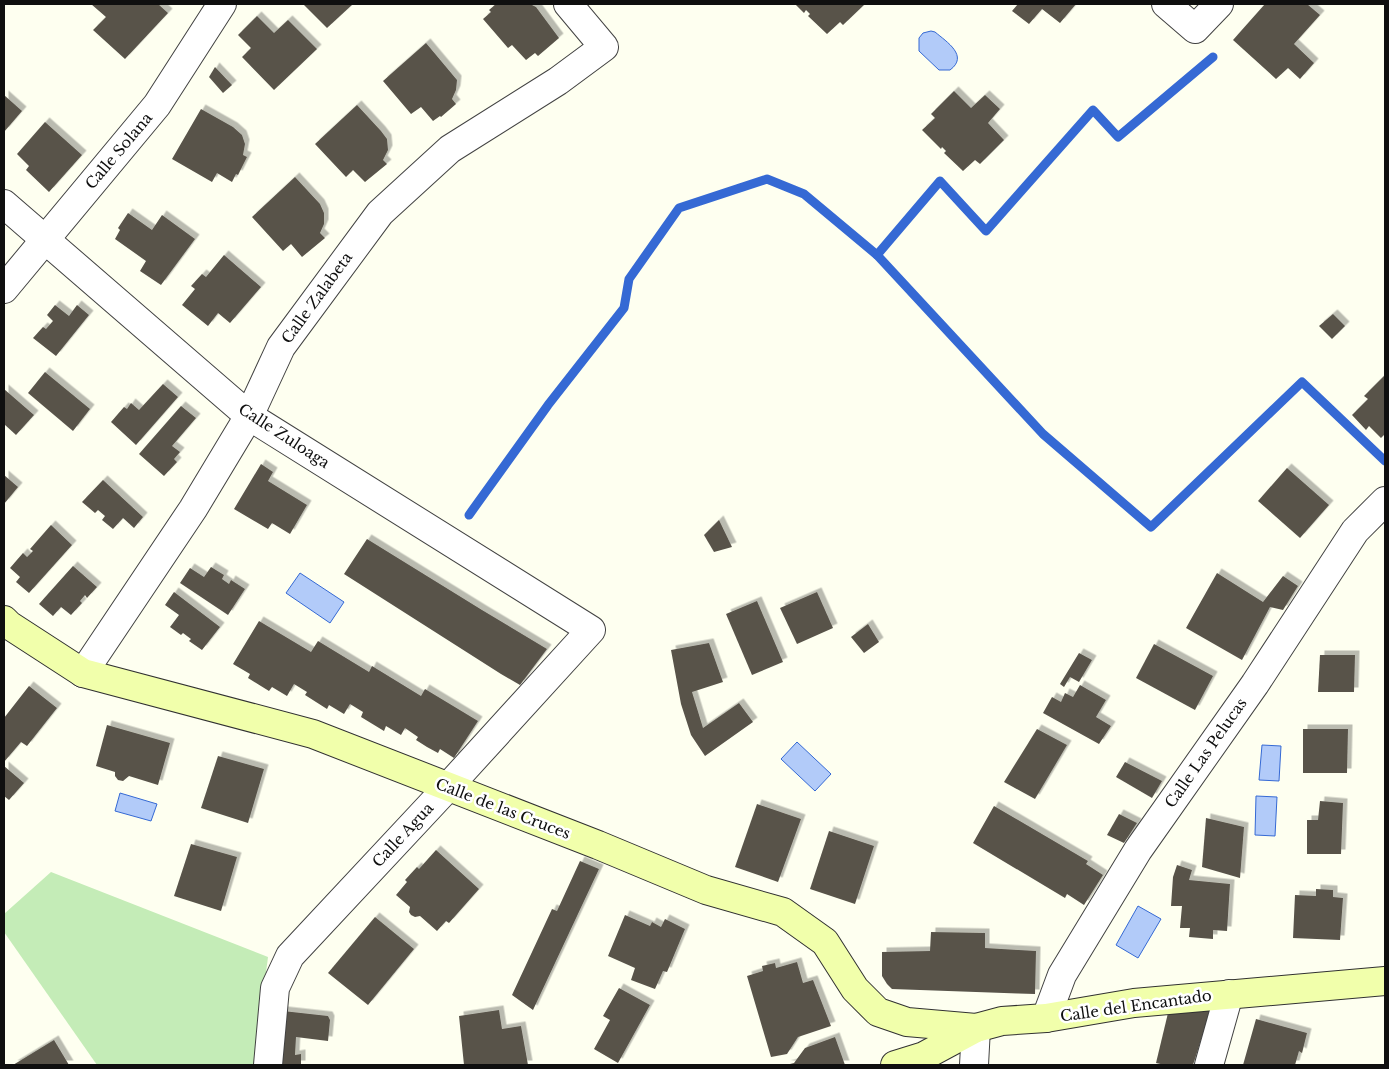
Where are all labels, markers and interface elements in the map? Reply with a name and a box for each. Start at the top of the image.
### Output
street label: Calle Solana [81,108,157,193]
street label: Calle Zalabeta [277,248,357,347]
street label: Calle Zuloaga [235,399,334,472]
street label: Calle Las Pelucas [1161,694,1251,811]
street label: Calle de las Cruces [433,774,574,843]
street label: Calle Agua [368,798,438,871]
street label: Calle del Encantado [1059,985,1213,1026]

